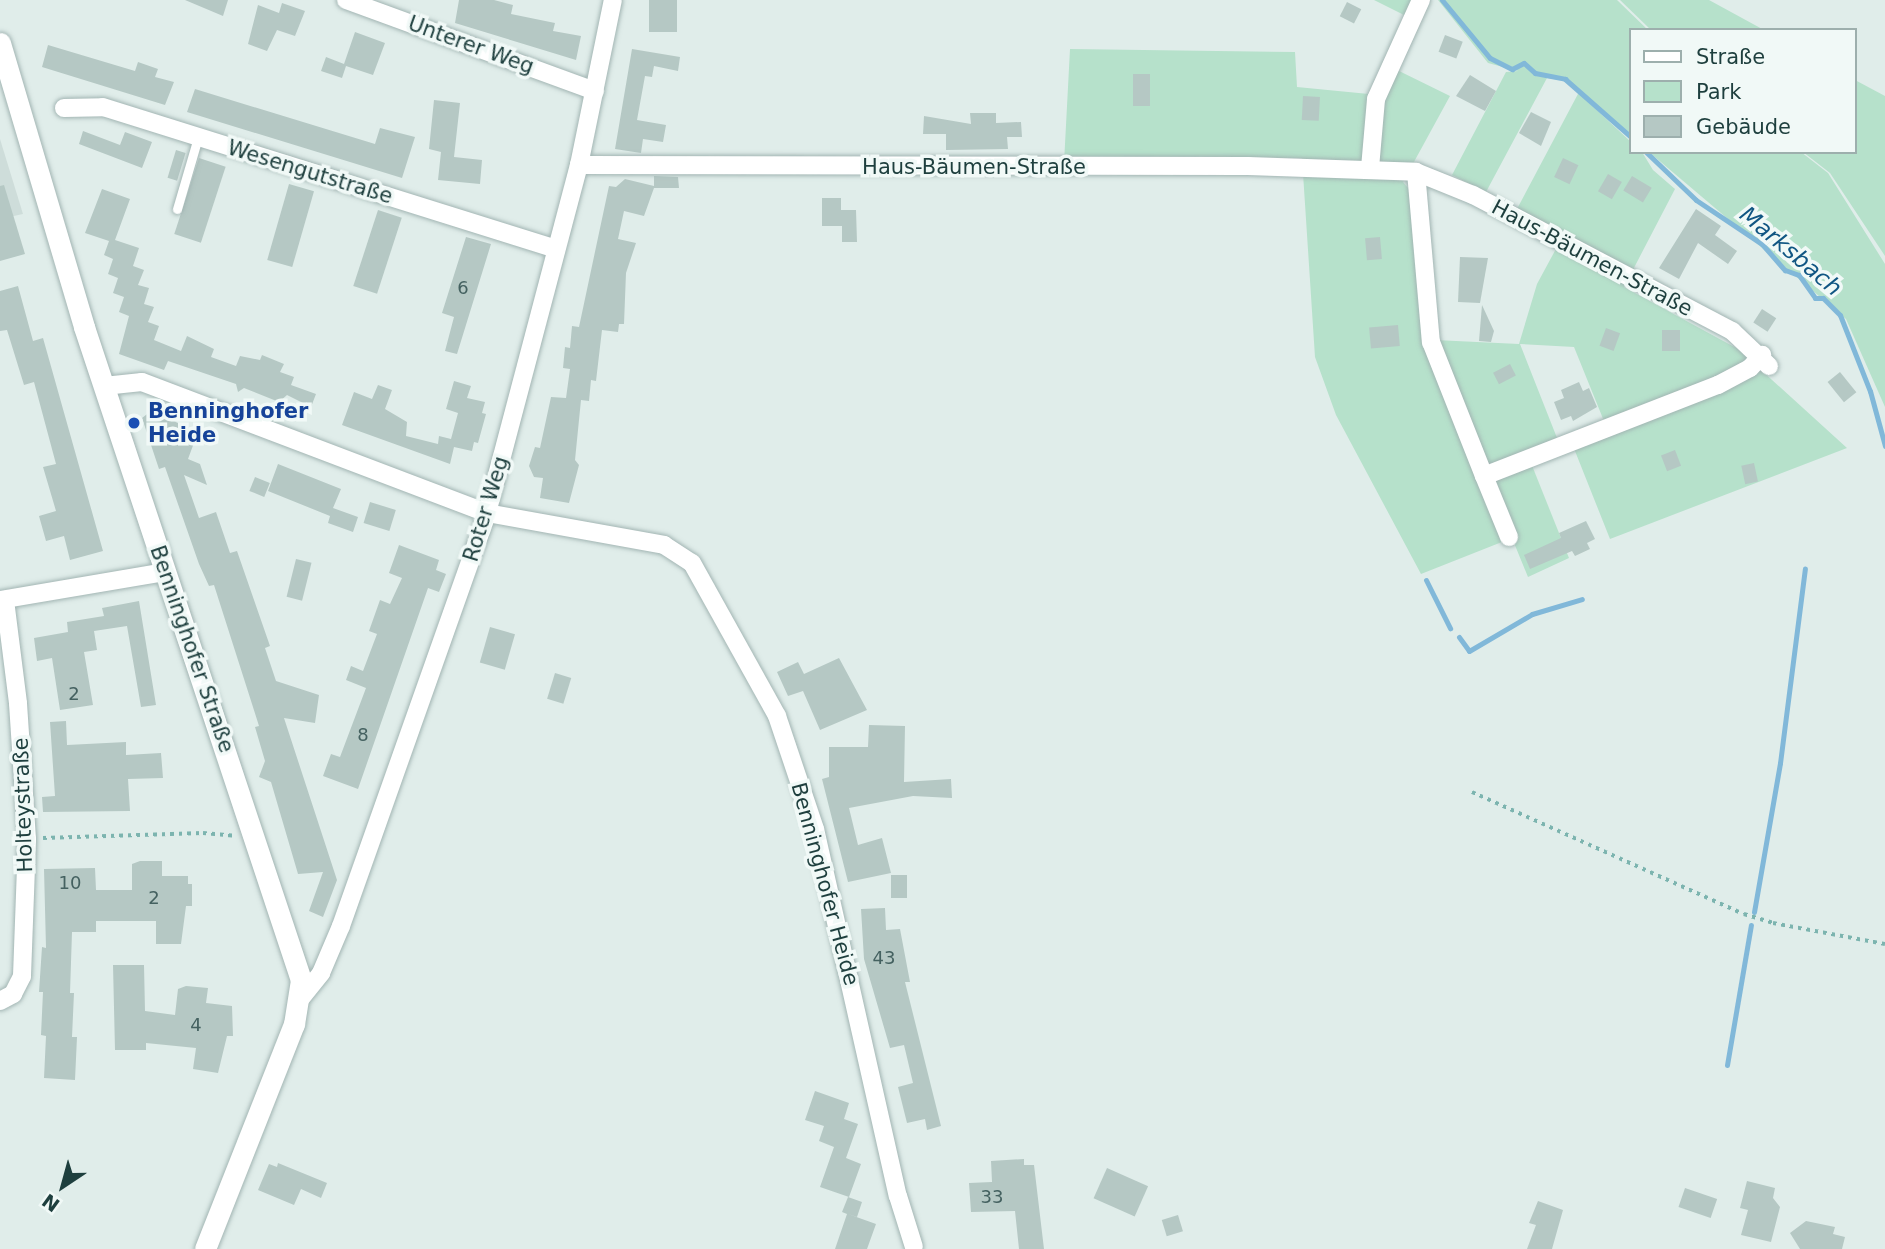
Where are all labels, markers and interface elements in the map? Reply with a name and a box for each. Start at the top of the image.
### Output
street label: Unterer Weg [405,11,537,79]
legend [1630,28,1857,154]
text: Straße [1696,45,1765,69]
text: Park [1696,80,1741,104]
text: Gebäude [1696,115,1791,139]
street label: Wesengutstraße [224,135,396,209]
street label: Haus-Bäumen-Straße [862,154,1086,180]
street label: Haus-Bäumen-Straße [1487,194,1697,322]
water label: Marksbach [1734,200,1848,302]
house number: 6 [457,277,469,299]
place label: Benninghofer Heide [148,398,308,448]
marker: Benninghofer Heide [126,415,142,431]
street label: Roter Weg [458,453,514,565]
street label: Benninghofer Straße [145,542,239,756]
house number: 2 [68,683,80,705]
house number: 8 [357,724,369,746]
street label: Holteystraße [8,737,38,873]
street label: Benninghofer Heide [786,780,864,988]
house number: 10 [59,872,81,894]
house number: 2 [148,887,160,909]
house number: 43 [873,947,895,969]
house number: 4 [190,1014,202,1036]
north arrow [28,1151,98,1221]
house number: 33 [981,1186,1003,1208]
text: N [38,1189,64,1217]

